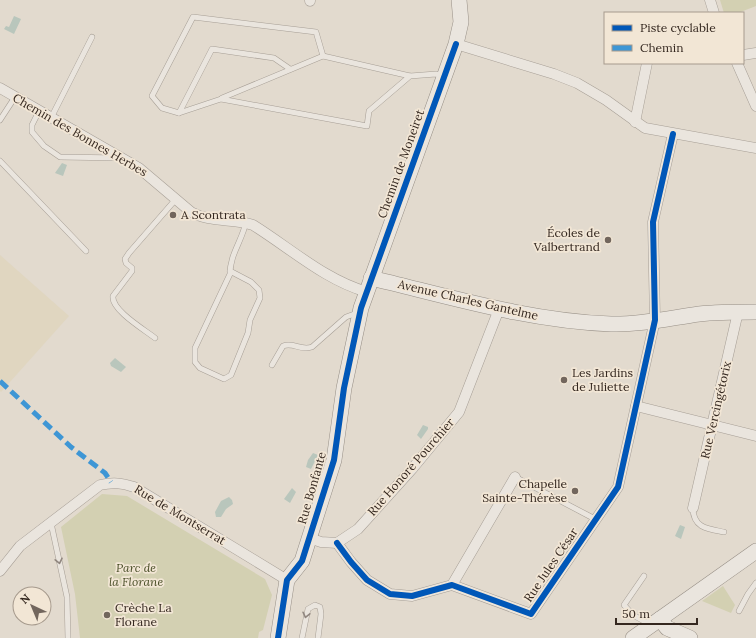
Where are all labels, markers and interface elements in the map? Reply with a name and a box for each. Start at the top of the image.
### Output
legend [604,12,744,64]
text: Piste cyclable [640,20,716,35]
text: Chemin [640,40,683,55]
street label: Chemin des Bonnes Herbes [10,90,151,180]
street label: Chemin de Moneiret [374,107,427,220]
place label: A Scontrata [180,207,246,222]
marker: A Scontrata [168,210,178,220]
place label: Écoles de Valbertrand [533,225,600,254]
marker: Écoles de Valbertrand [603,235,613,245]
street label: Avenue Charles Gantelme [396,276,540,323]
street label: Rue Vercingétorix [697,359,734,460]
place label: Les Jardins de Juliette [572,365,634,394]
marker: Les Jardins de Juliette [559,375,569,385]
street label: Rue Honoré Pourchier [364,414,458,519]
street label: Rue Bonfante [294,449,329,526]
place label: Chapelle Sainte-Thérèse [482,476,567,505]
street label: Rue de Montserrat [132,481,229,548]
marker: Chapelle Sainte-Thérèse [570,486,580,496]
street label: Rue Jules César [520,524,581,605]
one-way arrow [55,558,63,564]
park label: Parc de la Florane [109,560,163,589]
north arrow [12,586,52,626]
text: N [17,590,33,607]
place label: Crèche La Florane [115,600,172,629]
scale bar [616,600,697,626]
text: 50 m [622,606,650,621]
marker: Crèche La Florane [102,610,112,620]
one-way arrow [303,612,311,618]

